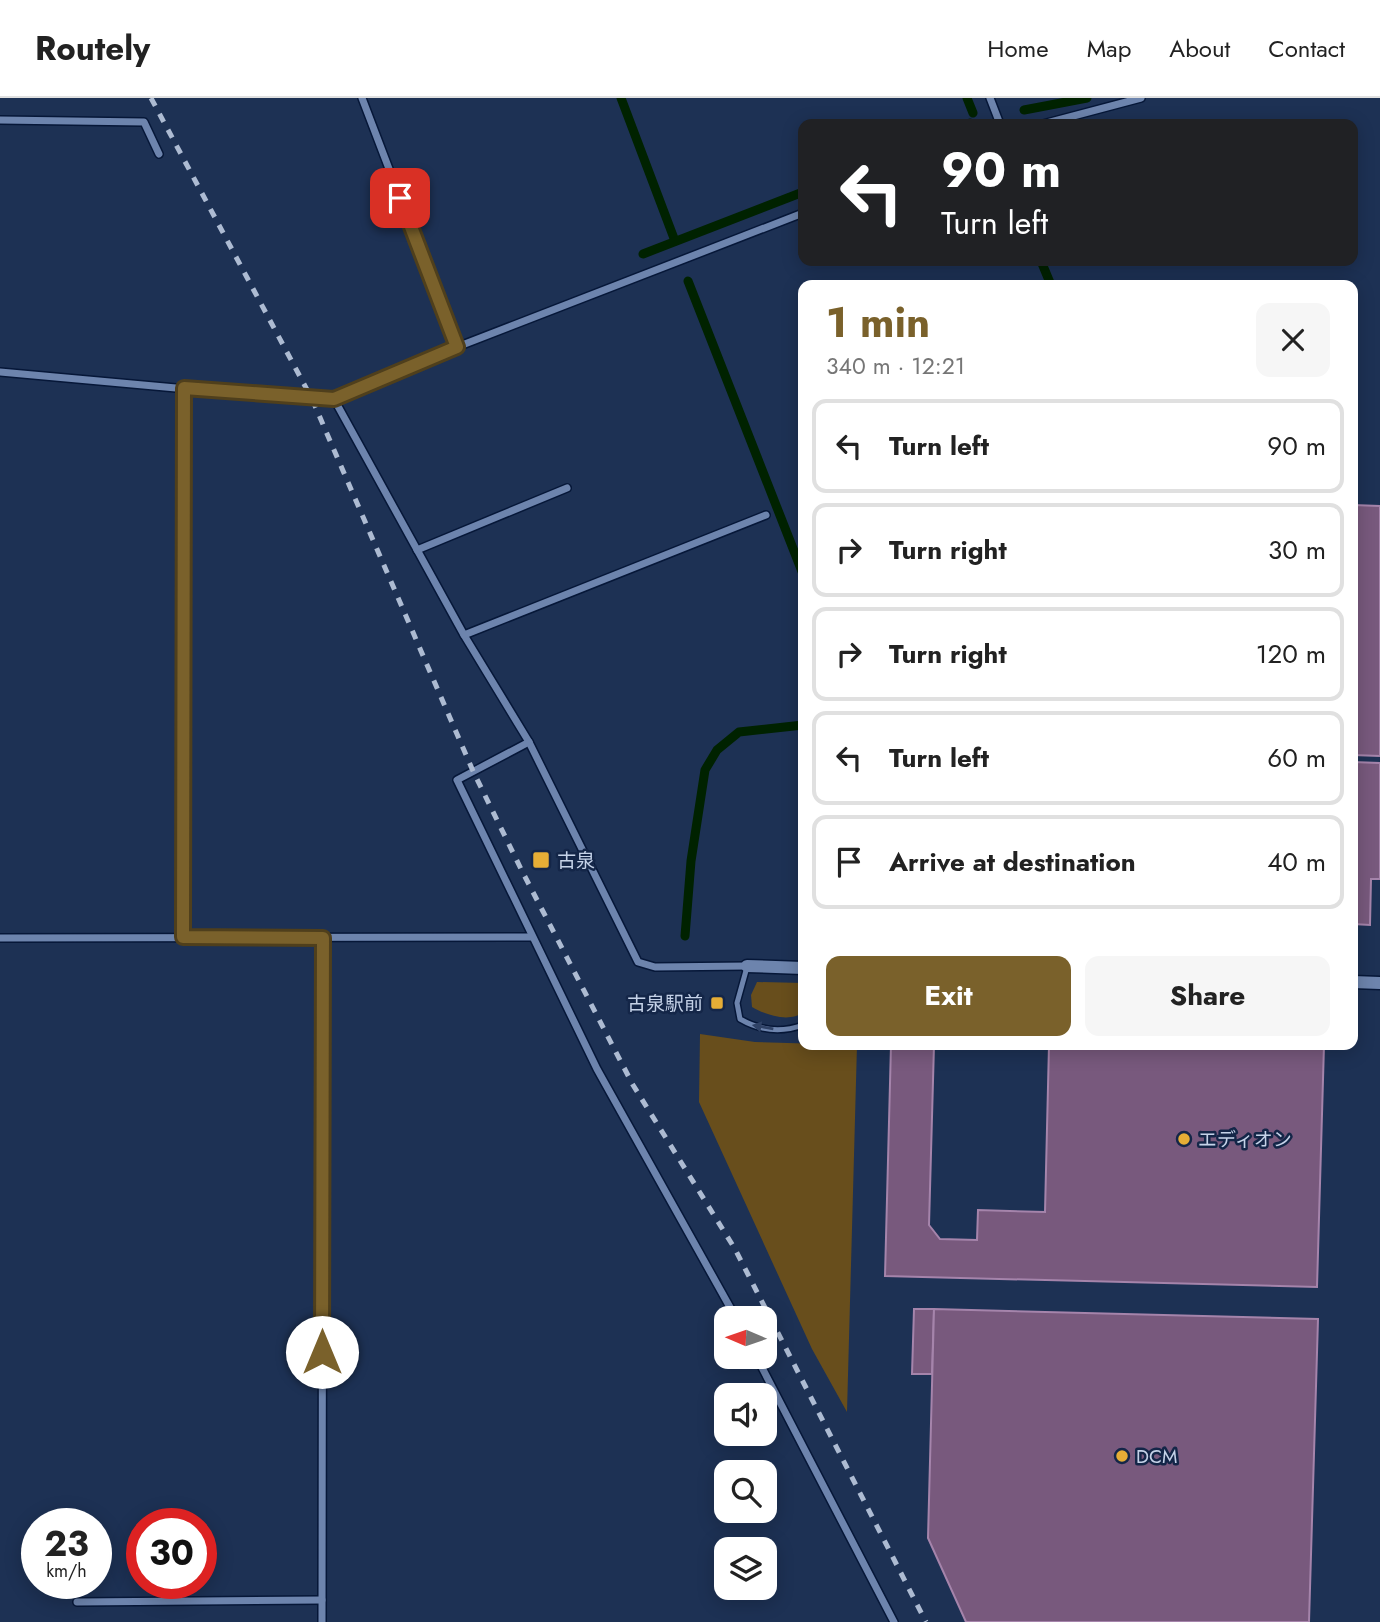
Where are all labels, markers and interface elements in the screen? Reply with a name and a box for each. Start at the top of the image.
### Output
text: Routely [35,25,150,72]
text: Home [987,31,1049,66]
text: Map [1087,31,1131,66]
text: About [1169,31,1230,66]
text: Contact [1268,31,1345,66]
text: 90 m [941,135,1061,205]
icon: left [826,147,917,238]
pin [370,168,430,228]
icon: arrive [381,179,419,217]
text: Turn left [941,200,1048,246]
text: 1 min [826,292,930,353]
button: close [1256,303,1330,377]
text: 340 m · 12:21 [826,349,965,383]
icon: left [830,427,868,465]
text: Turn left [889,427,989,465]
text: 90 m [1267,427,1326,465]
icon: right [830,531,868,569]
text: Turn right [889,531,1007,569]
text: 30 m [1268,531,1326,569]
icon: right [830,635,868,673]
text: Turn right [889,635,1007,673]
text: 120 m [1256,635,1326,673]
icon: left [830,739,868,777]
text: Turn left [889,739,989,777]
text: 60 m [1267,739,1326,777]
icon: arrive [830,843,868,881]
text: Arrive at destination [889,843,1136,881]
text: 40 m [1267,843,1326,881]
place label: 古泉 [557,847,595,874]
marker: 古泉 [531,850,551,870]
button: Exit [826,956,1071,1036]
button: Share [1085,956,1330,1036]
place label: 古泉駅前 [627,990,703,1017]
marker: 古泉駅前 [709,995,725,1011]
one-way arrow [752,1021,774,1032]
place label: エディオン [1198,1126,1292,1153]
marker: エディオン [1176,1131,1192,1147]
north arrow [714,1306,777,1368]
map controls [714,1306,777,1600]
position arrow [285,1315,359,1389]
button: sound [714,1383,777,1446]
place label: DCM [1136,1443,1177,1470]
marker: DCM [1114,1448,1130,1464]
button: search [714,1460,777,1523]
speed limit sign: 30 [126,1508,217,1599]
text: 23 [44,1519,89,1569]
button: layers [714,1537,777,1600]
text: km/h [46,1558,87,1584]

